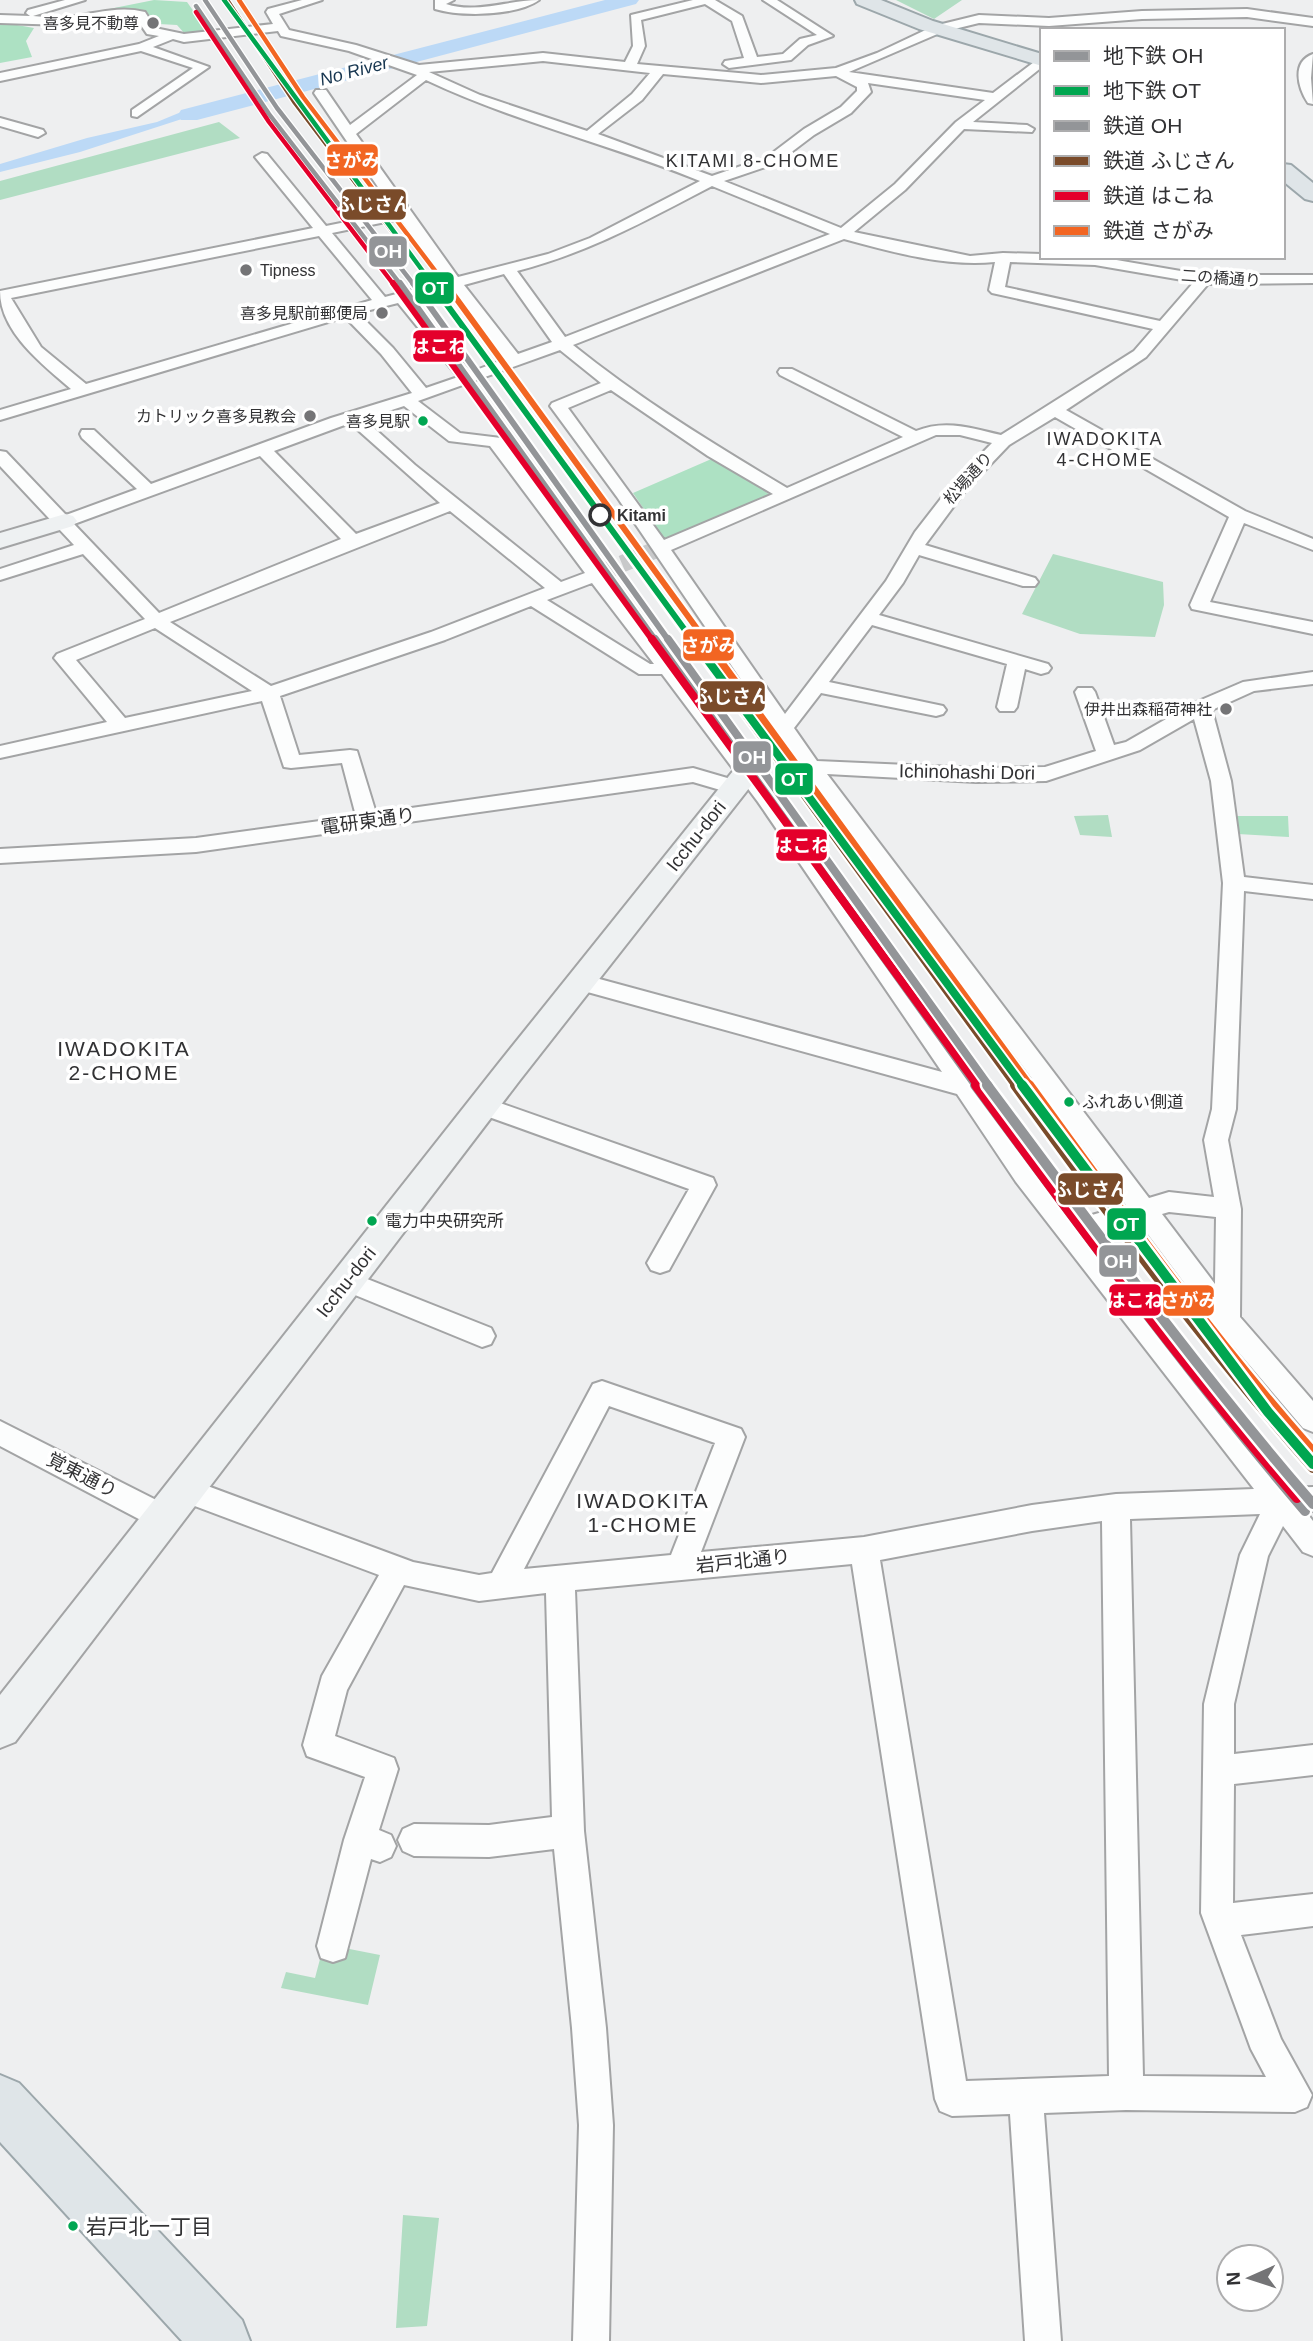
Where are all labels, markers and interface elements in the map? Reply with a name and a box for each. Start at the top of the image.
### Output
place label: 喜多見不動尊 [43,15,139,32]
marker: 喜多見不動尊 [145,15,161,31]
legend [1040,28,1285,259]
text: 地下鉄 OH [1103,44,1203,67]
water label: No River [318,52,391,90]
text: 地下鉄 OT [1103,79,1201,102]
text: 鉄道 OH [1103,114,1182,137]
line badge: さがみ [326,143,379,177]
text: 鉄道 ふじさん [1103,149,1235,172]
text: さがみ [323,150,381,171]
district label: KITAMI 8-CHOME [666,151,840,171]
text: 鉄道 はこね [1103,184,1214,207]
line badge: ふじさん [341,188,407,221]
text: ふじさん [336,194,412,215]
text: 鉄道 さがみ [1103,219,1214,242]
line badge: OH [368,235,408,268]
text: OH [374,241,402,262]
marker: Tipness [238,262,254,278]
place label: Tipness [260,262,315,279]
street label: 二の橋通り [1180,267,1262,289]
line badge: OT [414,271,455,305]
text: OT [422,278,449,299]
place label: 喜多見駅前郵便局 [240,305,368,322]
marker: 喜多見駅前郵便局 [374,305,390,321]
line badge: はこね [412,329,465,363]
text: はこね [410,336,468,357]
place label: カトリック喜多見教会 [136,408,296,425]
marker: カトリック喜多見教会 [302,408,318,424]
place label: 喜多見駅 [346,413,410,430]
marker: 喜多見駅 [416,414,430,428]
district label: IWADOKITA 4-CHOME [1047,429,1164,470]
street label: 松場通り [940,449,996,507]
marker: Kitami [589,504,611,526]
place label: Kitami [617,507,666,524]
line badge: さがみ [682,628,735,662]
text: さがみ [680,635,738,656]
line badge: ふじさん [699,680,766,713]
text: ふじさん [694,686,770,707]
place label: 伊井出森稲荷神社 [1084,701,1212,718]
marker: 伊井出森稲荷神社 [1218,701,1234,717]
line badge: OH [732,740,772,774]
text: OH [738,747,766,768]
street label: Ichinohashi Dori [899,760,1035,784]
line badge: OT [774,762,814,796]
text: OT [781,769,808,790]
street label: Icchu-dori [662,797,730,875]
street label: 電研東通り [319,804,417,838]
line badge: はこね [775,828,828,862]
text: はこね [773,835,831,856]
district label: IWADOKITA 2-CHOME [57,1037,191,1084]
place label: ふれあい側道 [1082,1093,1184,1112]
marker: ふれあい側道 [1062,1095,1076,1109]
line badge: ふじさん [1057,1172,1124,1206]
text: ふじさん [1053,1179,1129,1200]
line badge: OT [1106,1207,1147,1241]
place label: 電力中央研究所 [385,1212,504,1231]
marker: 電力中央研究所 [365,1214,379,1228]
text: OT [1113,1214,1140,1235]
street label: Icchu-dori [312,1243,380,1321]
line badge: OH [1098,1244,1138,1278]
text: OH [1104,1251,1132,1272]
line badge: はこね [1108,1283,1162,1317]
line badge: さがみ [1162,1284,1215,1317]
text: はこね [1106,1290,1164,1311]
text: さがみ [1160,1290,1218,1311]
street label: 覚東通り [43,1448,121,1502]
district label: IWADOKITA 1-CHOME [576,1489,710,1536]
street label: 岩戸北通り [695,1546,791,1576]
place label: 岩戸北一丁目 [86,2215,212,2238]
marker: 岩戸北一丁目 [66,2219,80,2233]
north arrow [1215,2243,1285,2313]
text: N [1223,2271,1244,2286]

